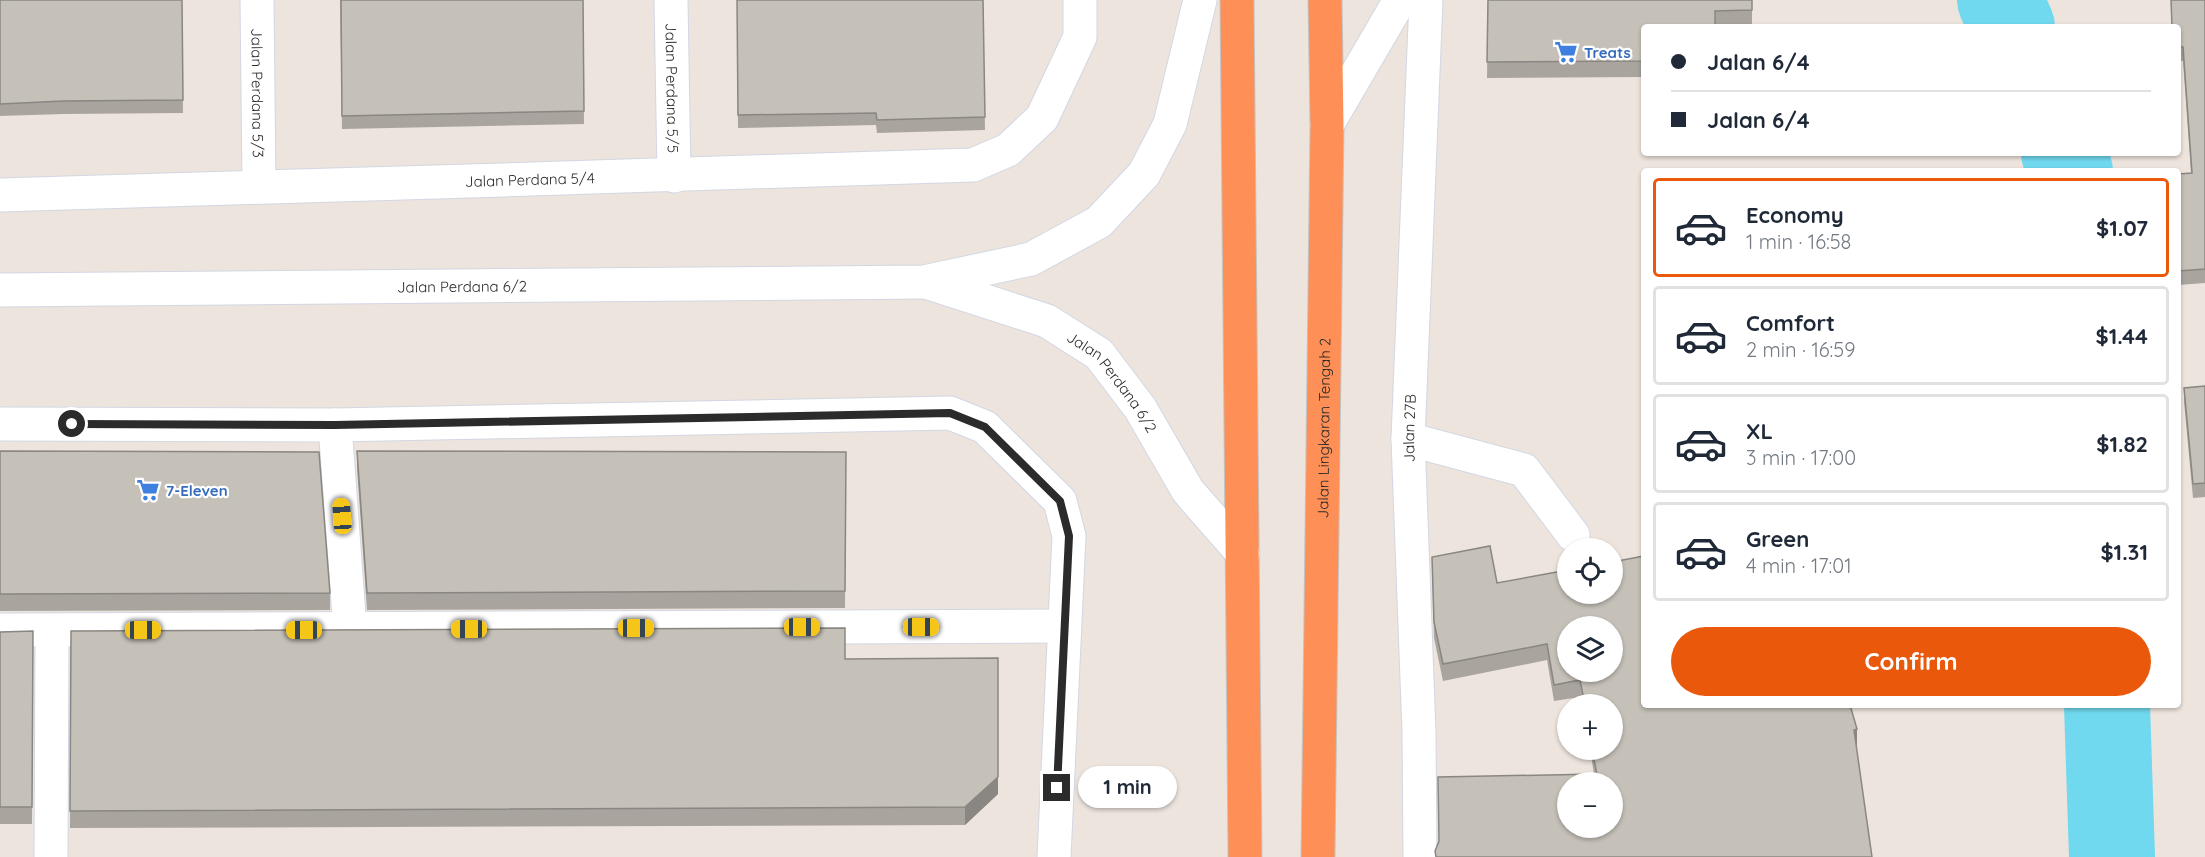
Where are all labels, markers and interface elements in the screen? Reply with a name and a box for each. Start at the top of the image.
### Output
street label: Jalan Perdana 5/5 [662,23,683,153]
street label: Jalan Perdana 5/3 [248,28,268,158]
supermarket icon: Treats [1553,39,1579,65]
place label: Treats [1584,43,1631,62]
text: Jalan 6/4 [1707,48,1810,76]
text: Jalan 6/4 [1707,106,1810,134]
street label: Jalan Perdana 5/4 [465,168,595,190]
icon: car [1674,201,1728,255]
text: Economy [1746,201,1844,229]
text: $1.07 [2096,214,2148,242]
text: 1 min · 16:58 [1746,229,1851,254]
street label: Jalan Perdana 6/2 [397,276,527,296]
icon: car [1674,309,1728,363]
text: Comfort [1746,309,1835,337]
text: $1.44 [2096,322,2148,350]
street label: Jalan Perdana 6/2 [1064,327,1161,436]
text: 2 min · 16:59 [1746,337,1855,362]
street label: Jalan Lingkaran Tengah 2 [1313,338,1334,518]
street label: Jalan 27B [1398,393,1419,463]
route start [58,410,85,437]
icon: car [1674,417,1728,471]
text: XL [1746,417,1773,445]
text: $1.82 [2096,430,2148,458]
text: 3 min · 17:00 [1746,445,1856,470]
supermarket icon: 7-Eleven [135,477,161,503]
place label: 7-Eleven [166,481,228,500]
car [332,497,352,535]
icon: car [1674,525,1728,579]
text: Green [1746,525,1809,553]
map controls [1557,538,1623,838]
button: locate [1557,538,1623,604]
text: $1.31 [2100,538,2148,566]
text: 4 min · 17:01 [1746,553,1852,578]
button: layers [1557,616,1623,682]
car [784,618,820,636]
car [903,618,939,636]
car [618,619,654,637]
car [451,620,487,638]
car [125,621,161,639]
car [286,621,322,639]
button: Confirm [1671,627,2151,696]
button: + [1557,694,1623,760]
callout: 1 min [1078,767,1177,809]
button: − [1557,772,1623,838]
route end [1043,774,1070,801]
text: 1 min [1103,774,1152,799]

